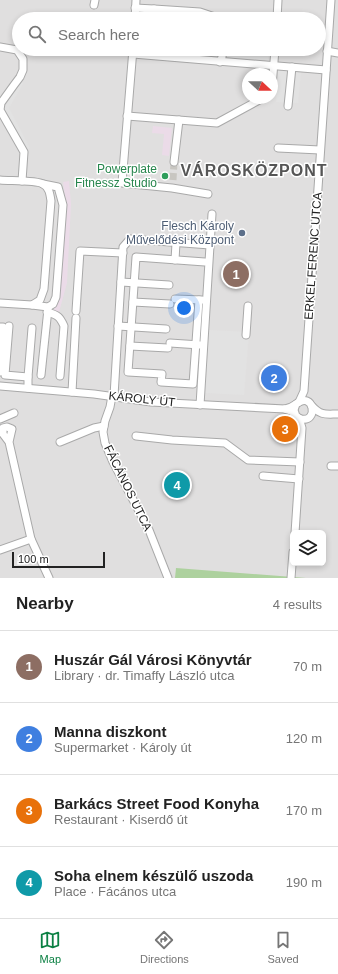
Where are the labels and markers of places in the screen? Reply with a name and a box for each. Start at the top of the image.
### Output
place label: Powerplate Fitnessz Studio [75,162,157,190]
marker: Powerplate Fitnessz Studio [160,171,170,181]
place label: Flesch Károly Művelődési Központ [126,219,235,247]
marker: Flesch Károly Művelődési Központ [237,228,247,238]
pin: 1 [223,259,249,289]
pin: 2 [261,363,287,393]
pin: 3 [272,414,298,444]
pin: 4 [164,470,190,500]

